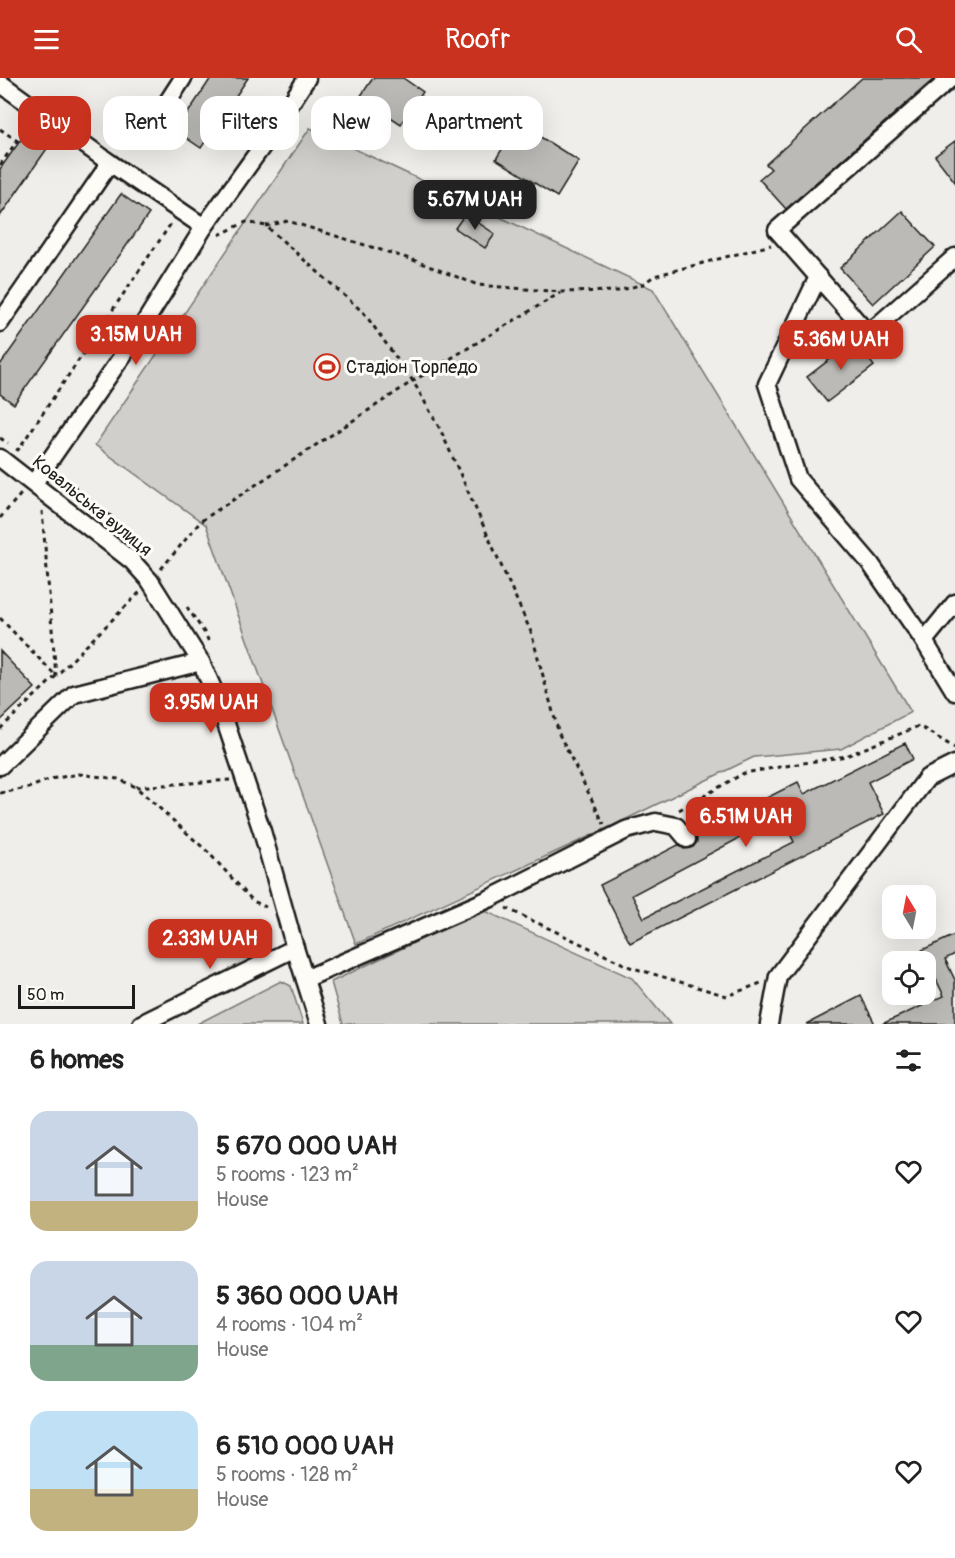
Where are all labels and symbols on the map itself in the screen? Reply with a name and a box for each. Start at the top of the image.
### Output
pin: 5.67M UAH [406,180,544,231]
pin: 3.15M UAH [67,315,205,366]
pin: 5.36M UAH [772,320,910,371]
sports icon: Стадіон Торпедо [312,352,342,382]
place label: Стадіон Торпедо [346,356,478,379]
street label: Ковальська вулиця [27,451,157,561]
pin: 3.95M UAH [142,683,280,734]
pin: 6.51M UAH [677,797,815,848]
north arrow [882,885,936,939]
pin: 2.33M UAH [141,919,279,970]
scale bar [18,982,135,1010]

